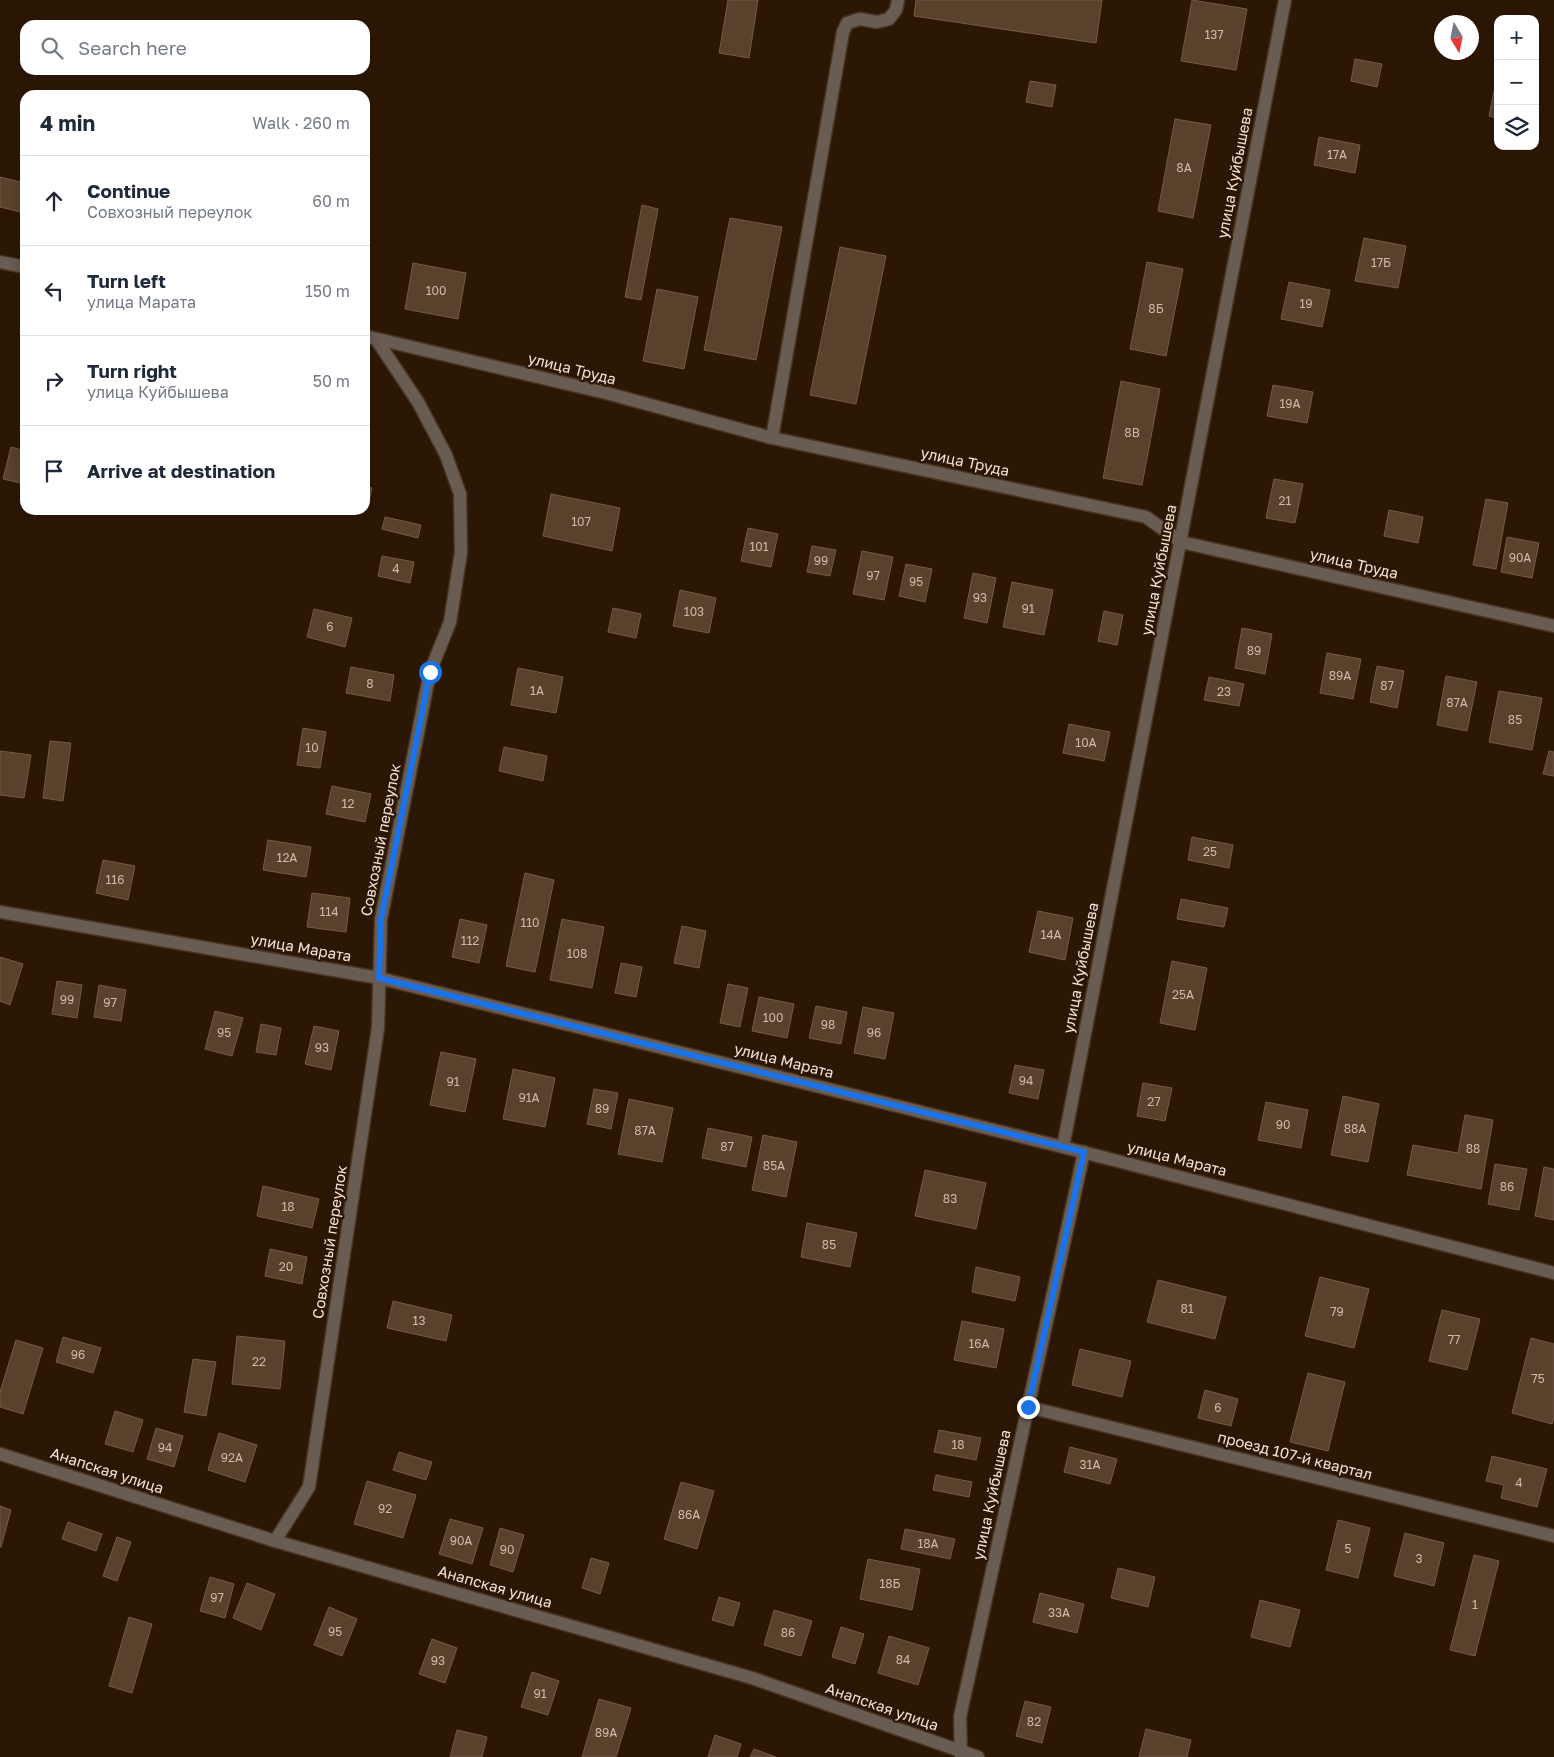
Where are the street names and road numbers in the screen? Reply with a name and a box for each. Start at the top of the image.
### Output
street label: улица Куйбышева [1213,106,1256,240]
street label: улица Труда [526,348,618,388]
street label: улица Труда [919,443,1011,479]
street label: улица Куйбышева [1137,503,1180,637]
street label: улица Труда [1308,544,1400,582]
street label: Совхозный переулок [356,762,404,918]
street label: улица Куйбышева [1059,901,1102,1035]
street label: улица Марата [249,929,353,965]
street label: улица Марата [733,1039,836,1081]
street label: улица Марата [1126,1137,1229,1179]
street label: Совхозный переулок [308,1163,350,1320]
street label: проезд 107-й квартал [1216,1427,1374,1483]
street label: улица Куйбышева [968,1428,1014,1562]
street label: Анапская улица [48,1443,166,1497]
street label: Анапская улица [436,1561,555,1611]
street label: Анапская улица [824,1678,941,1734]

